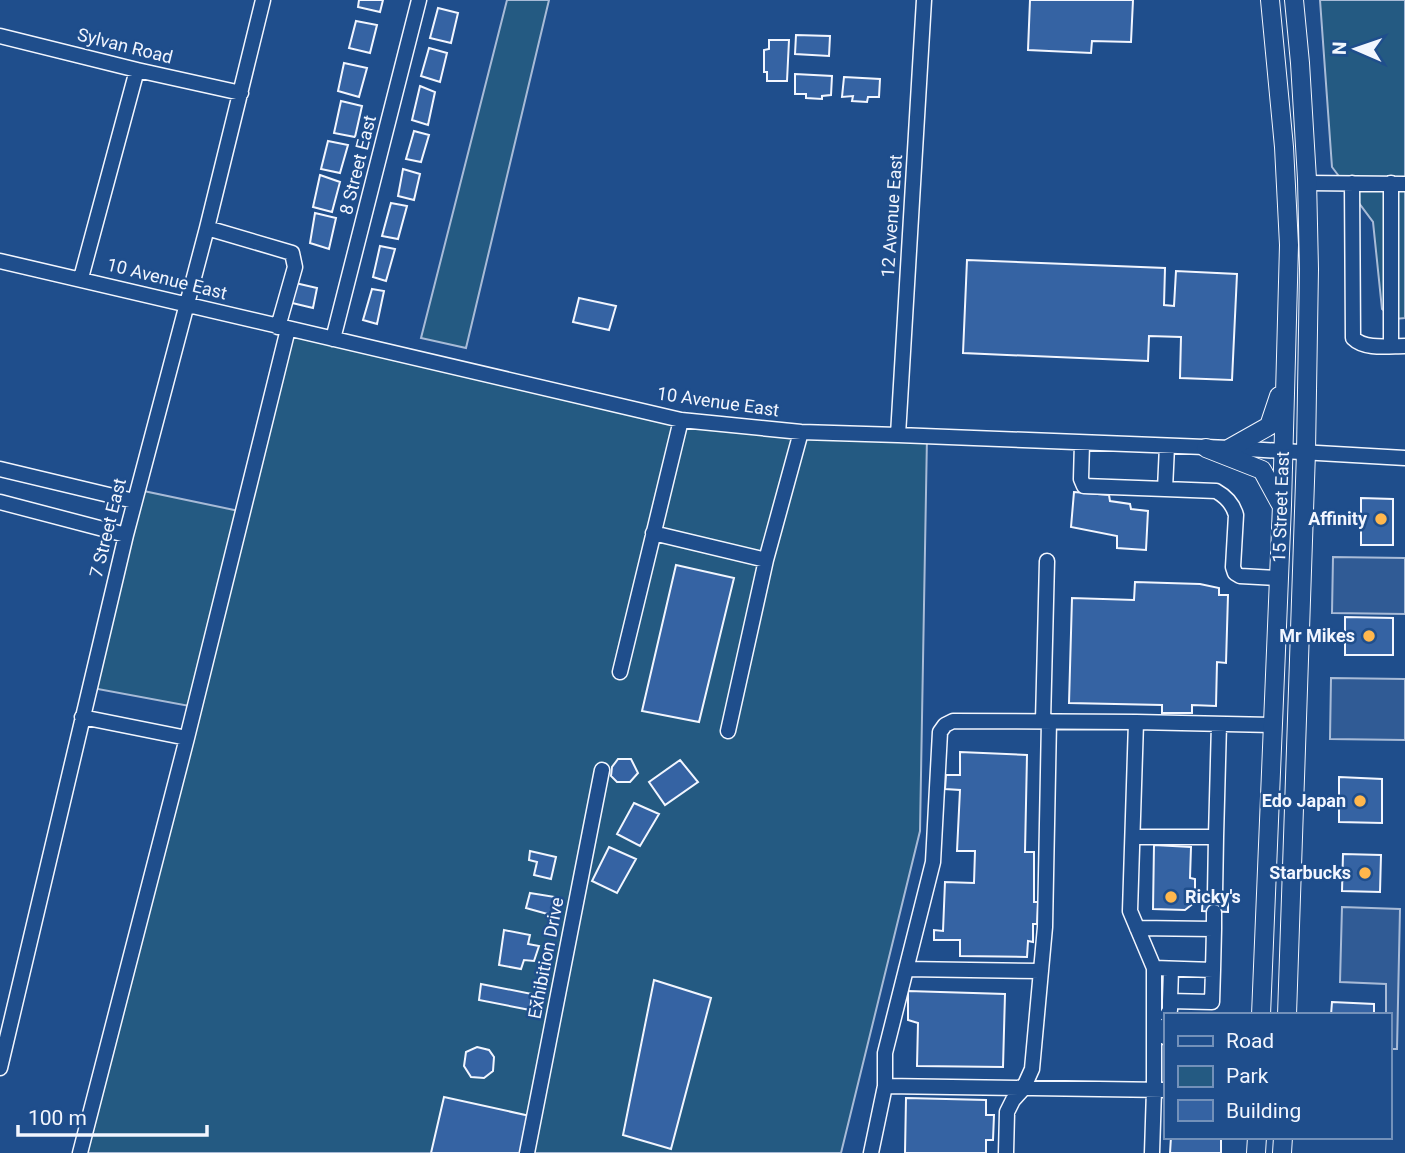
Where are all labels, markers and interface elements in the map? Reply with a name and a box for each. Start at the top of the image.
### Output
north arrow [1321,14,1391,84]
street label: Sylvan Road [75,24,175,68]
text: N [1328,41,1351,56]
street label: 8 Street East [335,113,380,217]
street label: 12 Avenue East [877,154,906,278]
street label: 10 Avenue East [105,253,230,304]
street label: 10 Avenue East [656,383,781,420]
street label: 15 Street East [1268,451,1293,563]
street label: 7 Street East [85,476,130,580]
place label: Affinity [1308,508,1368,529]
marker: Affinity [1373,511,1389,527]
place label: Mr Mikes [1279,625,1355,646]
marker: Mr Mikes [1361,628,1377,644]
place label: Edo Japan [1262,790,1346,811]
marker: Edo Japan [1352,793,1368,809]
place label: Starbucks [1269,862,1351,883]
marker: Starbucks [1357,865,1373,881]
place label: Ricky's [1185,886,1241,907]
marker: Ricky's [1163,889,1179,905]
street label: Exhibition Drive [523,895,568,1020]
legend [1164,1013,1391,1139]
text: Road [1226,1029,1274,1053]
text: Park [1226,1064,1269,1088]
scale bar [18,1094,206,1138]
text: Building [1226,1099,1301,1123]
text: 100 m [28,1106,87,1130]

